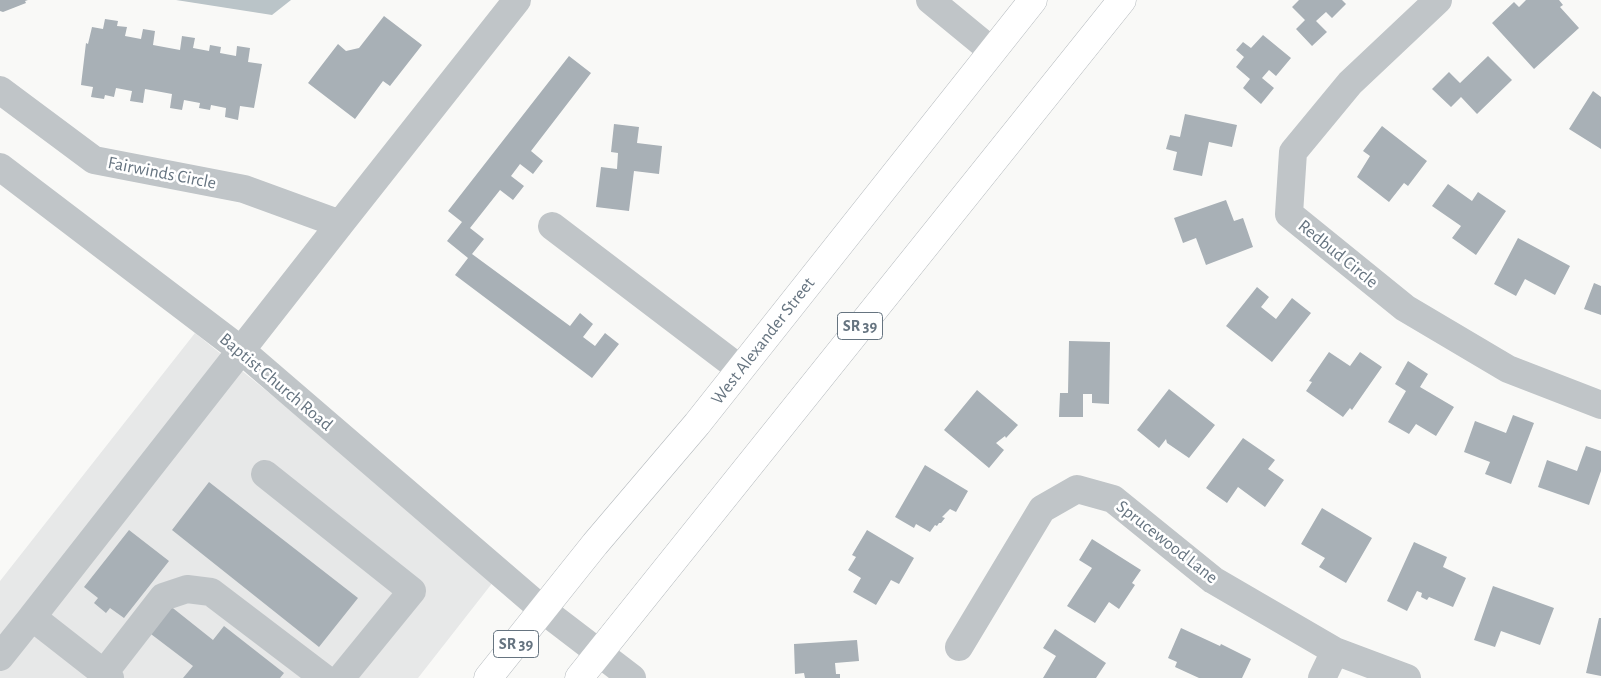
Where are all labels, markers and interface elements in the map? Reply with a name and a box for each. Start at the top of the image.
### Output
street label: Fairwinds Circle [106,152,218,194]
street label: Redbud Circle [1294,215,1382,293]
street label: West Alexander Street [707,273,819,409]
road number: SR 39 [838,312,882,340]
street label: Baptist Church Road [215,328,337,436]
street label: Sprucewood Lane [1112,496,1222,588]
road number: SR 39 [494,630,538,658]

